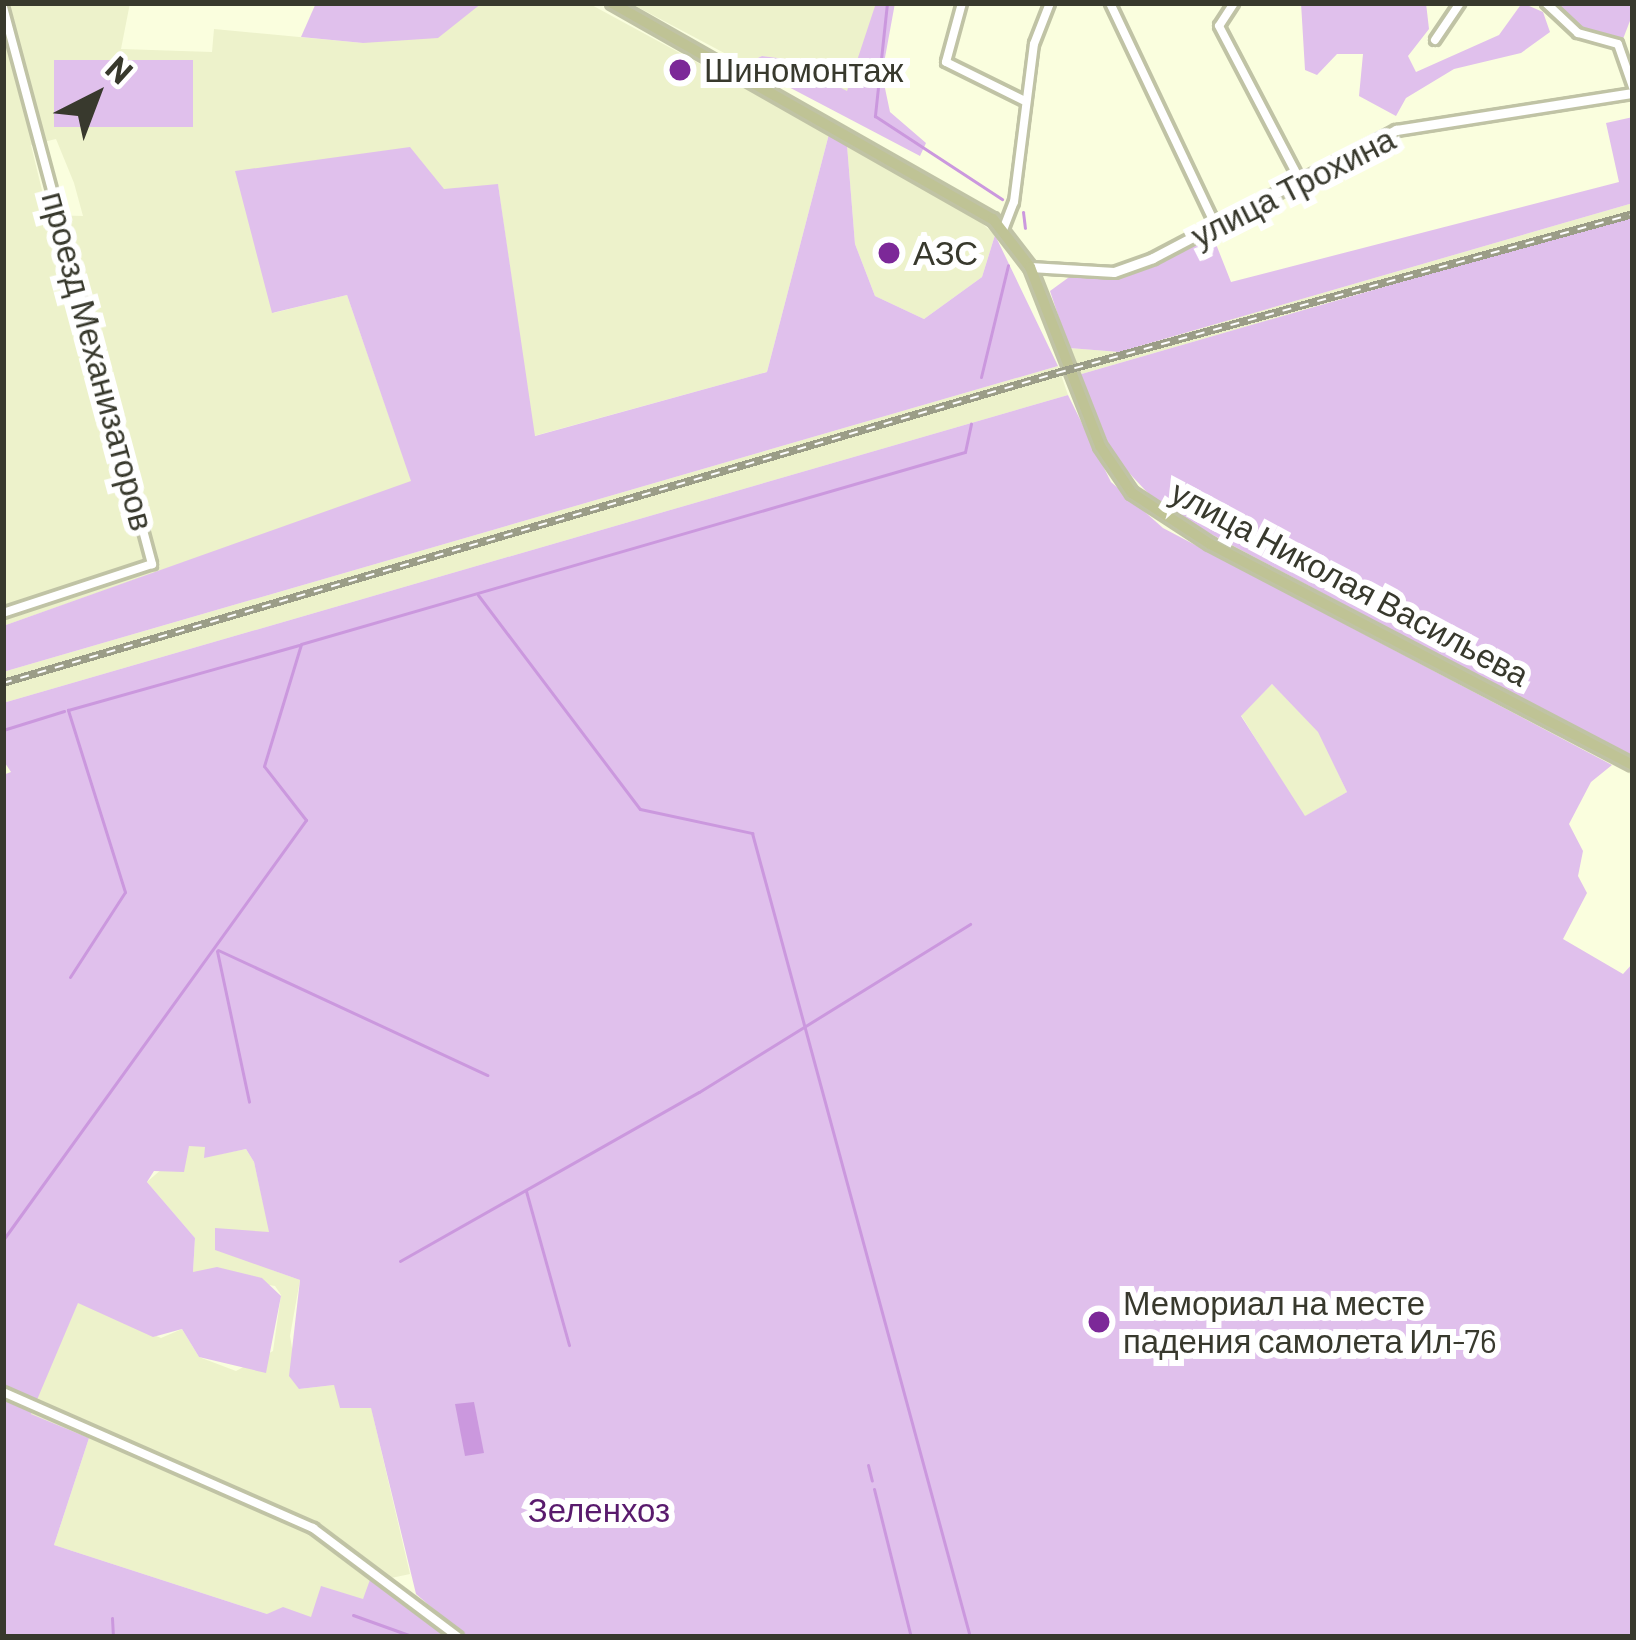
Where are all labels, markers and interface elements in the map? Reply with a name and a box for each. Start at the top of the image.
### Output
north arrow [36,36,156,156]
text: N [99,47,142,91]
place label: Шиномонтаж [704,50,904,90]
marker: Шиномонтаж [667,57,693,83]
street label: улица Трохина [1184,119,1402,255]
street label: проезд Механизаторов [34,187,162,535]
place label: АЗС [913,233,978,273]
marker: АЗС [876,240,902,266]
street label: улица Николая Васильева [1164,472,1536,694]
place label: Мемориал на месте падения самолета Ил-76 [1123,1283,1497,1361]
marker: Мемориал на месте падения самолета Ил-76 [1086,1309,1112,1335]
park label: Зеленхоз [528,1490,670,1530]

